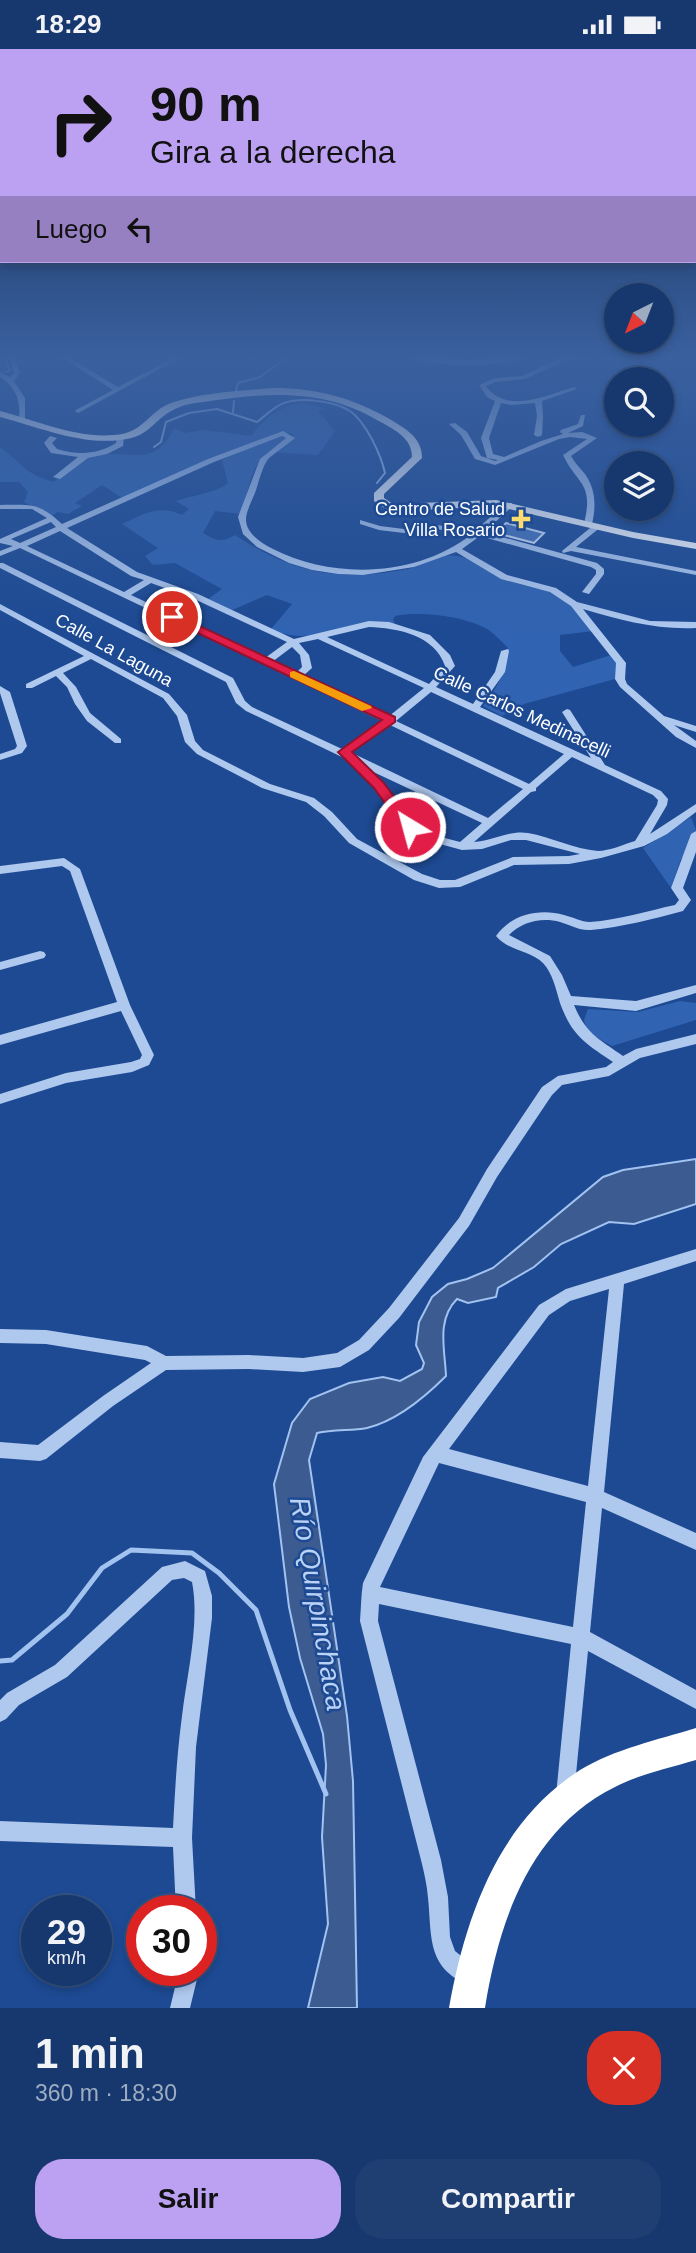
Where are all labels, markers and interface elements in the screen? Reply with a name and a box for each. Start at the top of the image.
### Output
text: 18:29 [35,9,102,39]
icon: right [35,77,126,168]
text: 90 m [150,77,262,131]
text: Gira a la derecha [150,134,395,170]
icon: left [121,210,159,248]
text: Luego [35,214,107,244]
north arrow [604,283,674,353]
map controls [604,283,674,521]
button: search [604,367,674,437]
button: layers [604,451,674,521]
place label: Centro de Salud Villa Rosario [375,499,505,540]
marker: Centro de Salud Villa Rosario [511,509,531,529]
pin [142,587,202,647]
icon: arrive [153,598,191,636]
street label: Calle La Laguna [52,609,177,691]
street label: Calle Carlos Medinacelli [430,662,614,762]
position arrow [373,790,447,864]
water label: Río Quirpinchaca [284,1495,352,1713]
speed limit sign: 30 [126,1895,217,1986]
text: 29 [47,1912,86,1951]
text: km/h [47,1948,86,1968]
text: 1 min [35,2030,145,2077]
button: close [587,2031,661,2105]
text: 360 m · 18:30 [35,2080,177,2106]
button: Salir [35,2159,341,2239]
button: Compartir [355,2159,661,2239]

